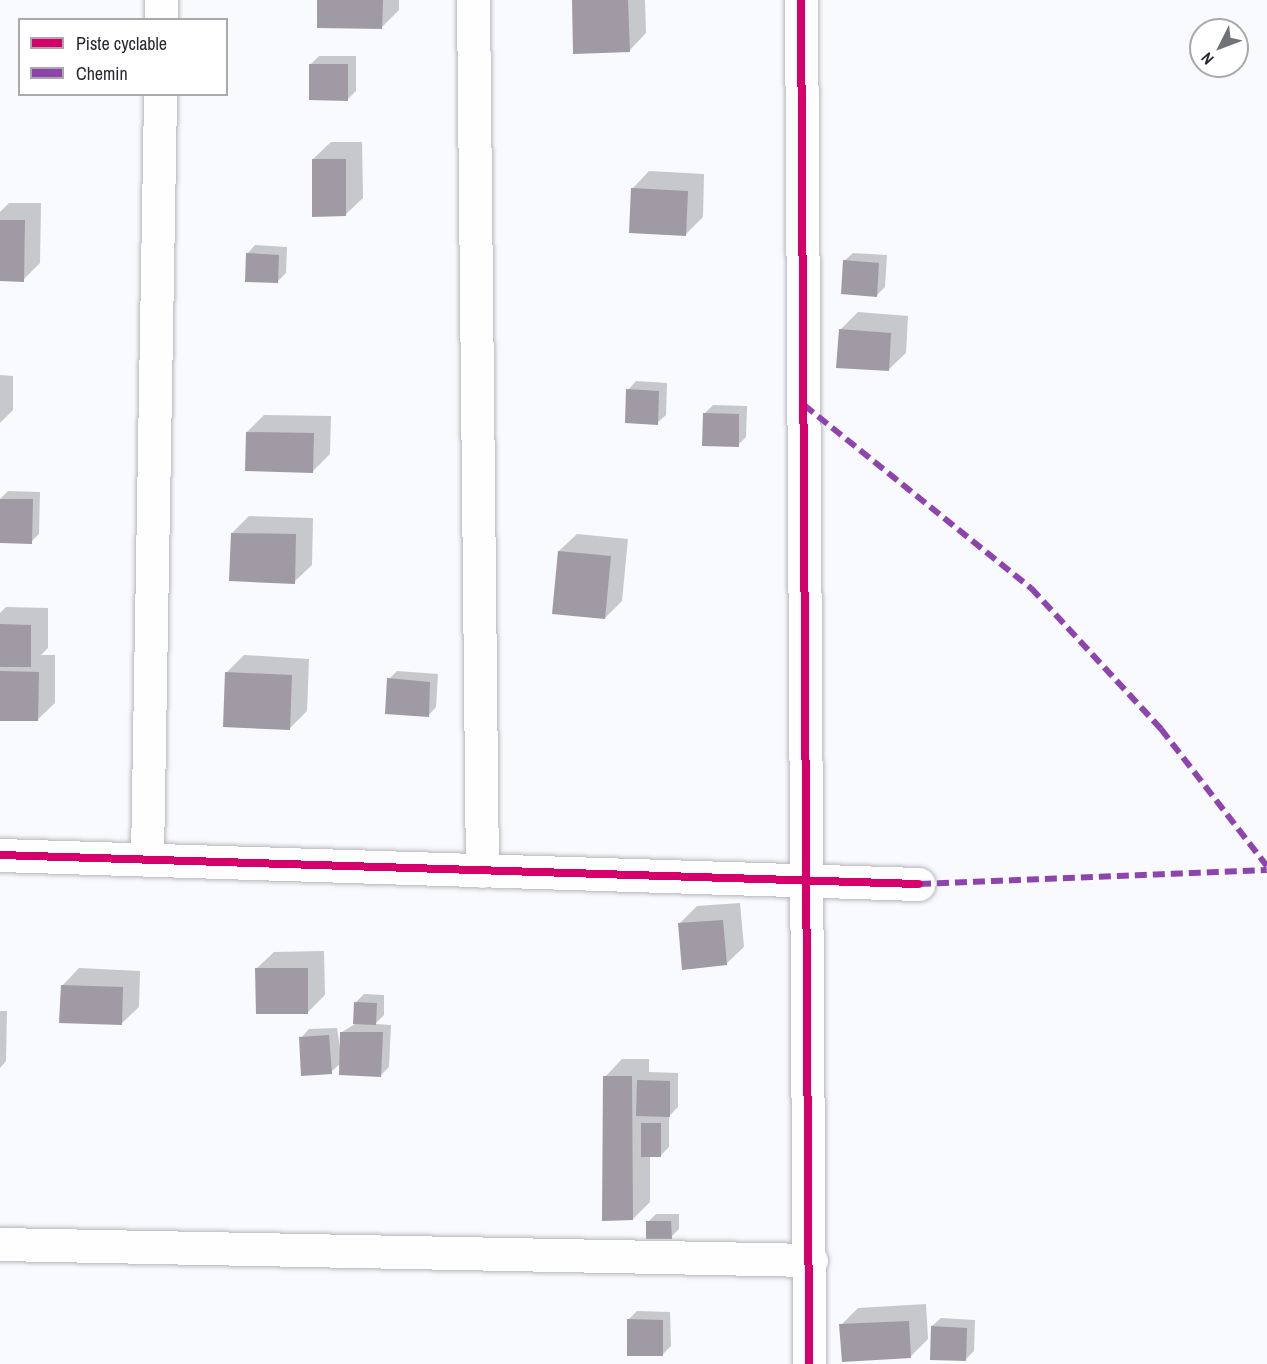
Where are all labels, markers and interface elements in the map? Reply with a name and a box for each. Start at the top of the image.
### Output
legend [18,18,228,96]
north arrow [1189,18,1249,78]
text: Piste cyclable [76,31,167,56]
text: N [1196,48,1218,70]
text: Chemin [76,61,128,86]

